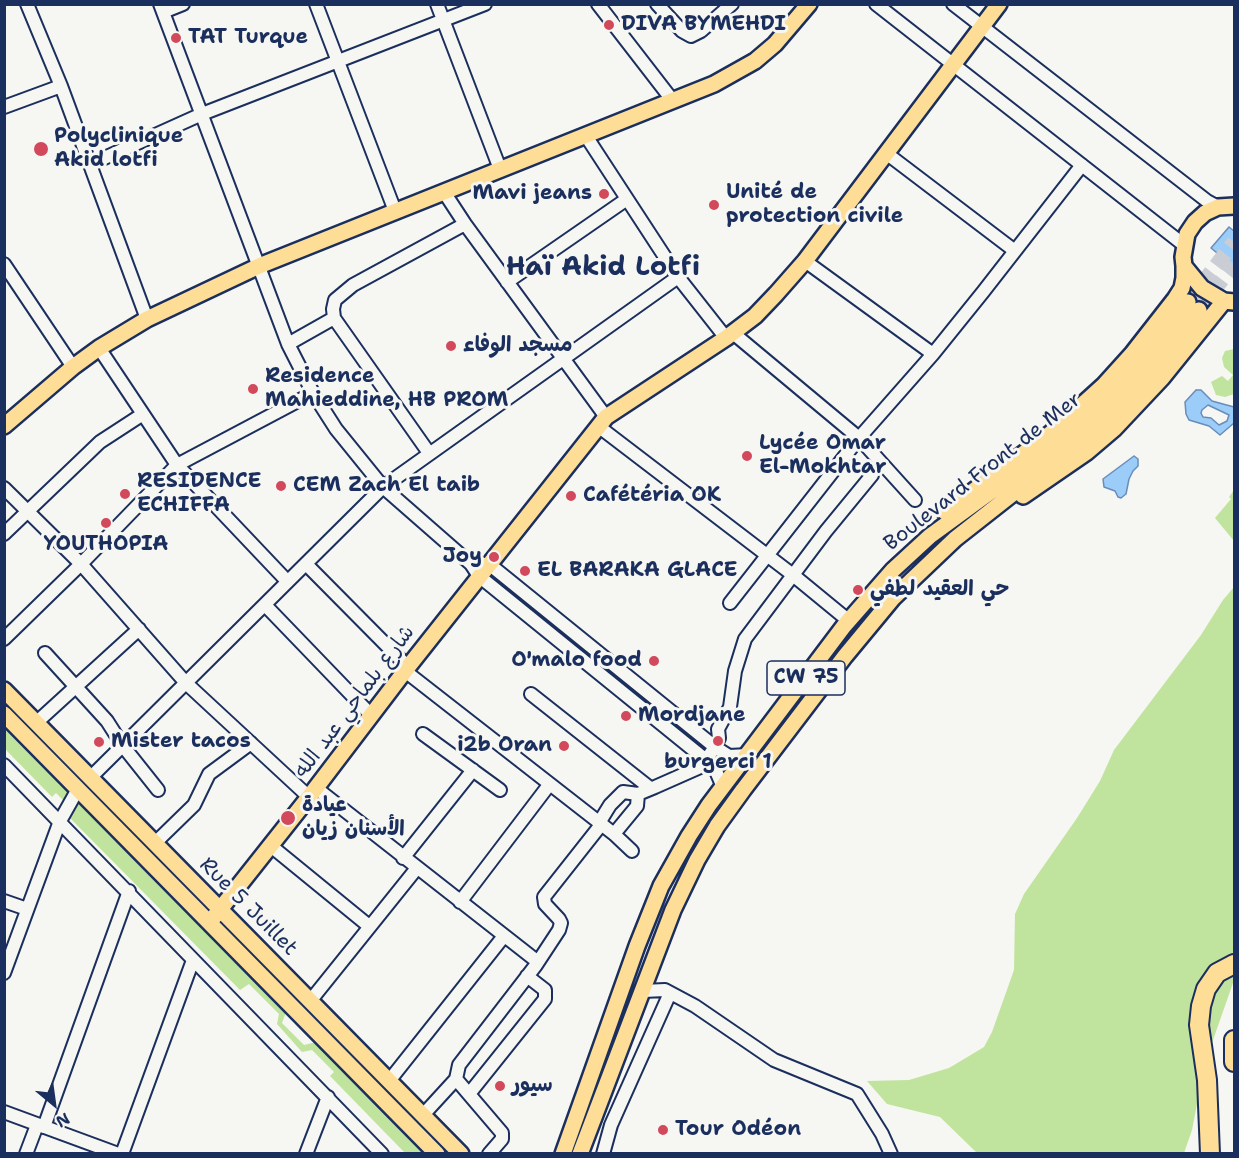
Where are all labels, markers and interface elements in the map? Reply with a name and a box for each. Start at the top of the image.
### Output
place label: DIVA BYMEHDI [621,12,786,38]
marker: DIVA BYMEHDI [602,18,616,32]
place label: TAT Turque [188,25,308,51]
marker: TAT Turque [169,31,183,45]
place label: Polyclinique Akid lotfi [54,124,183,174]
marker: Polyclinique Akid lotfi [32,140,50,158]
place label: Unité de protection civile [726,180,903,230]
place label: Mavi jeans [473,181,592,207]
marker: Mavi jeans [597,187,611,201]
marker: Unité de protection civile [707,198,721,212]
district label: Haï Akid Lotfi [506,252,700,284]
place label: مسجد الوفاء [463,333,572,359]
marker: مسجد الوفاء [444,339,458,353]
place label: Residence Mahieddine, HB PROM [265,364,508,414]
marker: Residence Mahieddine, HB PROM [246,382,260,396]
street label: Boulevard Front de Mer [879,387,1087,557]
place label: Lycée Omar El-Mokhtar [759,431,886,481]
marker: Lycée Omar El-Mokhtar [740,449,754,463]
place label: RESIDENCE ECHIFFA [137,469,261,519]
place label: CEM Zach El taib [293,473,480,499]
marker: CEM Zach El taib [274,479,288,493]
place label: Cafétéria OK [583,483,721,509]
marker: RESIDENCE ECHIFFA [118,487,132,501]
marker: Cafétéria OK [564,489,578,503]
marker: YOUTHOPIA [99,516,113,530]
place label: YOUTHOPIA [44,532,168,558]
place label: Joy [442,544,482,570]
marker: Joy [487,550,501,564]
place label: EL BARAKA GLACE [537,558,738,584]
marker: EL BARAKA GLACE [518,564,532,578]
place label: حي العقيد لطفي [870,577,1009,603]
marker: حي العقيد لطفي [851,583,865,597]
street label: شارع بلماحي عبد الله [289,621,421,783]
place label: O'malo food [511,648,642,674]
marker: O'malo food [647,654,661,668]
road number: CW 75 [767,661,845,695]
place label: Mordjane [638,703,746,729]
marker: Mordjane [619,709,633,723]
place label: Mister tacos [111,729,251,755]
place label: i2b Oran [457,733,552,759]
marker: burgerci 1 [711,734,725,748]
marker: Mister tacos [92,735,106,749]
marker: i2b Oran [557,739,571,753]
place label: burgerci 1 [664,750,772,776]
place label: عيادة الأسنان زيان [302,793,405,843]
marker: عيادة الأسنان زيان [279,809,297,827]
street label: Rue 5 Juillet [194,853,302,961]
place label: سيور [512,1073,553,1099]
north arrow [24,1074,84,1134]
marker: سيور [493,1079,507,1093]
text: N [52,1108,74,1132]
place label: Tour Odéon [675,1117,801,1143]
marker: Tour Odéon [656,1123,670,1137]

